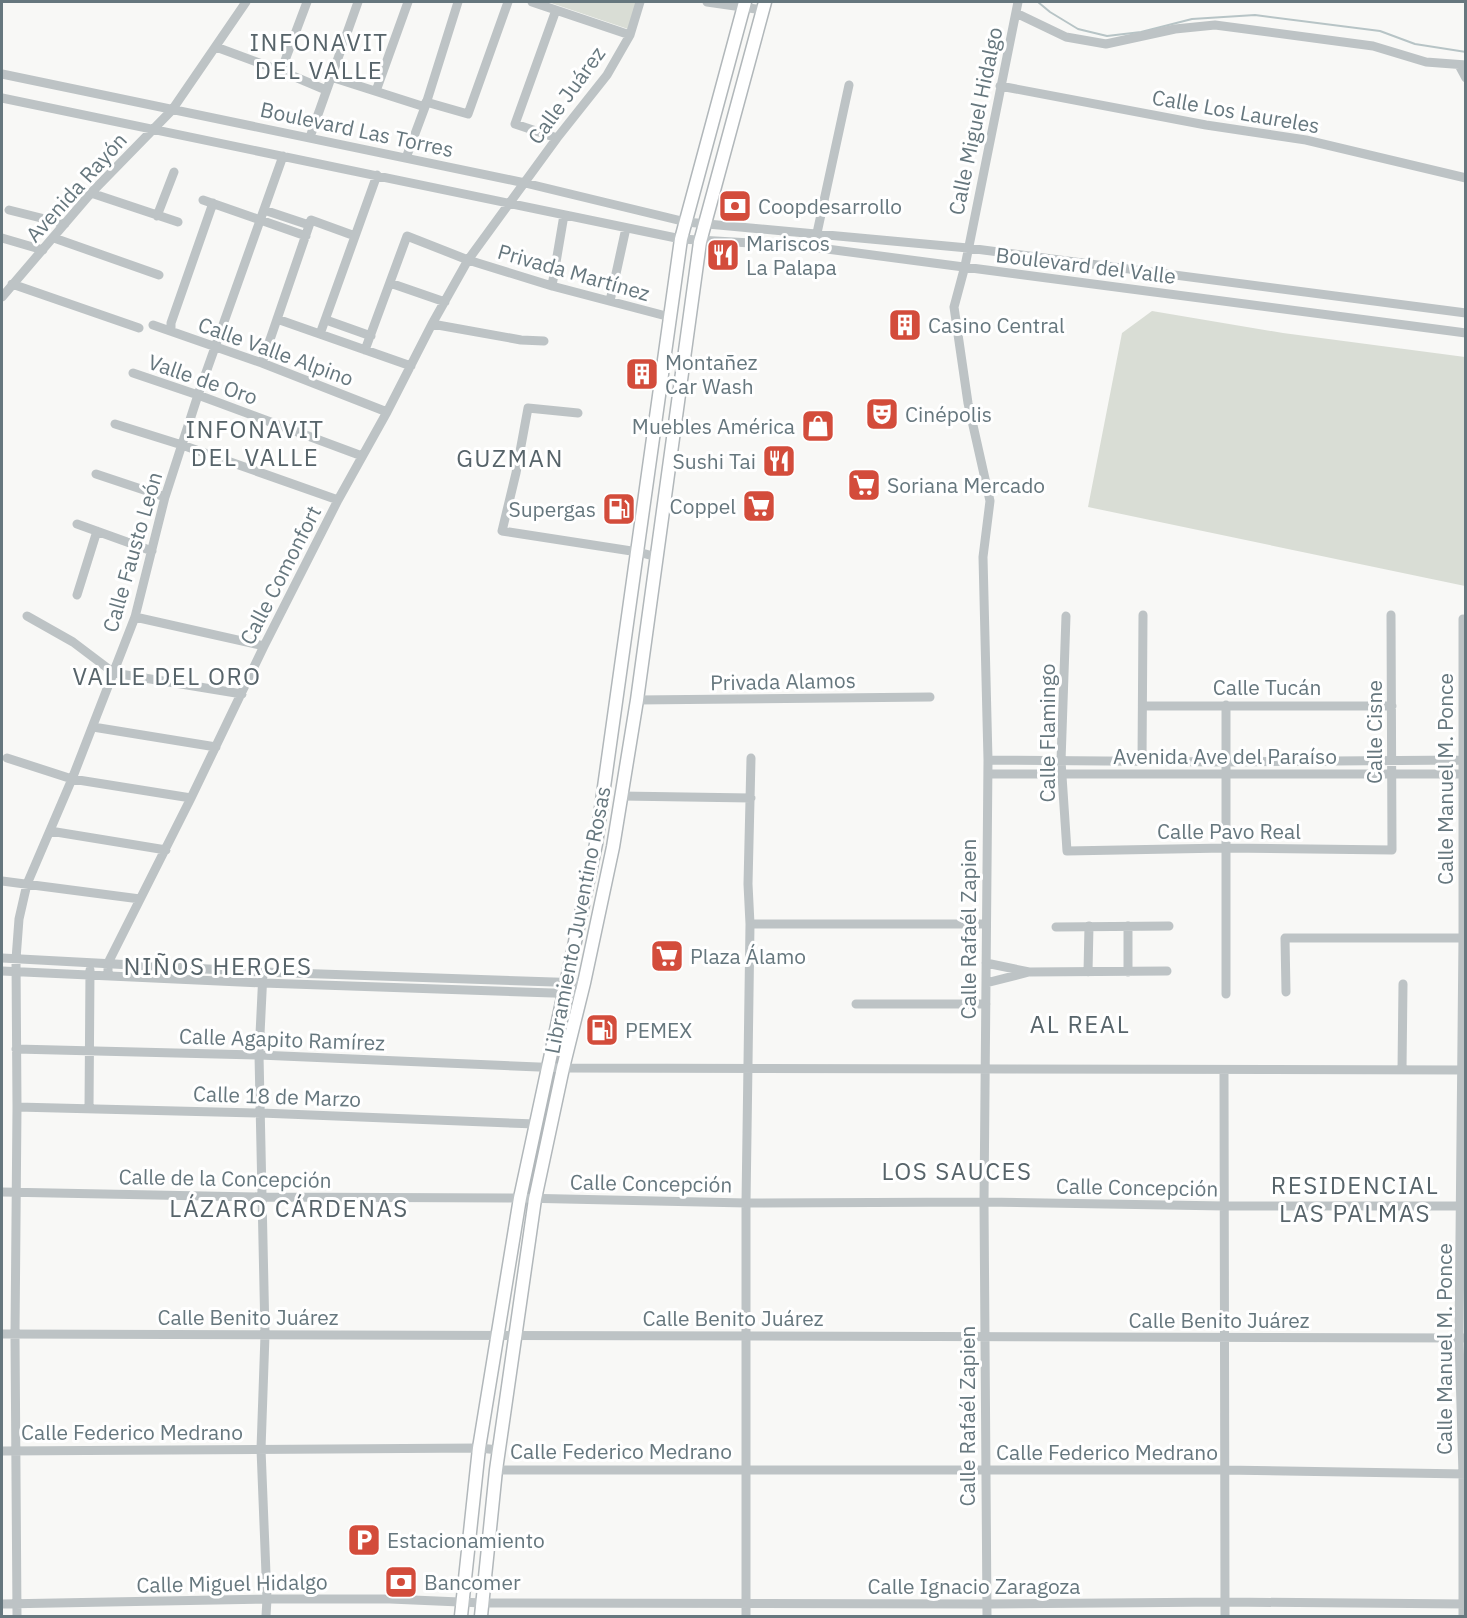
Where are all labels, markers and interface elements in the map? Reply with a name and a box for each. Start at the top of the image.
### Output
street label: Calle Miguel Hidalgo [941,24,1009,218]
district label: INFONAVIT DEL VALLE [249,26,389,86]
street label: Calle Juárez [521,40,611,150]
street label: Calle Los Laureles [1150,82,1322,140]
street label: Boulevard Las Torres [258,95,456,163]
street label: Avenida Rayón [19,126,133,248]
bank icon: Coopdesarrollo [717,188,753,224]
place label: Coopdesarrollo [758,192,902,220]
place label: Mariscos La Palapa [746,229,837,281]
street label: Privada Martínez [495,237,654,307]
restaurant icon: Mariscos La Palapa [705,237,741,273]
street label: Boulevard del Valle [994,240,1178,290]
building icon: Casino Central [887,307,923,343]
street label: Calle Valle Alpino [194,310,358,392]
place label: Casino Central [928,311,1065,339]
street label: Valle de Oro [145,347,261,411]
place label: Montañez Car Wash [665,348,758,400]
building icon: Montañez Car Wash [624,356,660,392]
theatre icon: Cinépolis [864,396,900,432]
place label: Cinépolis [905,400,992,428]
shop icon: Muebles América [800,408,836,444]
place label: Muebles América [632,412,795,440]
district label: INFONAVIT DEL VALLE [185,413,325,473]
district label: GUZMAN [456,442,564,474]
restaurant icon: Sushi Tai [761,443,797,479]
place label: Sushi Tai [673,447,756,475]
supermarket icon: Soriana Mercado [846,467,882,503]
street label: Calle Fausto León [96,468,168,636]
place label: Soriana Mercado [887,471,1045,499]
supermarket icon: Coppel [741,488,777,524]
fuel station icon: Supergas [601,491,637,527]
place label: Coppel [670,492,736,520]
place label: Supergas [508,495,596,523]
street label: Calle Comonfort [233,501,327,649]
district label: VALLE DEL ORO [72,660,262,692]
street label: Calle Flamingo [1033,664,1061,802]
street label: Privada Alamos [710,666,856,696]
street label: Calle Tucán [1213,673,1321,701]
street label: Calle Manuel M. Ponce [1431,673,1459,885]
street label: Calle Cisne [1360,680,1388,784]
street label: Avenida Ave del Paraíso [1113,742,1337,770]
street label: Libramiento Juventino Rosas [537,784,617,1056]
street label: Calle Pavo Real [1157,817,1301,845]
street label: Calle Rafaél Zapien [954,839,982,1020]
supermarket icon: Plaza Álamo [649,938,685,974]
place label: Plaza Álamo [690,942,806,970]
district label: NIÑOS HEROES [123,950,313,982]
district label: AL REAL [1030,1008,1130,1040]
fuel station icon: PEMEX [584,1012,620,1048]
place label: PEMEX [625,1016,692,1044]
street label: Calle Agapito Ramírez [179,1021,386,1057]
street label: Calle 18 de Marzo [192,1079,362,1113]
district label: LOS SAUCES [881,1155,1033,1187]
street label: Calle de la Concepción [118,1162,332,1194]
street label: Calle Concepción [570,1168,732,1198]
district label: RESIDENCIAL LAS PALMAS [1271,1169,1439,1229]
street label: Calle Concepción [1056,1172,1218,1202]
district label: LÁZARO CÁRDENAS [169,1192,409,1224]
street label: Calle Manuel M. Ponce [1430,1243,1458,1455]
street label: Calle Benito Juárez [157,1303,339,1331]
street label: Calle Benito Juárez [642,1304,824,1332]
street label: Calle Benito Juárez [1128,1306,1310,1334]
street label: Calle Rafaél Zapien [953,1326,981,1507]
street label: Calle Federico Medrano [21,1418,243,1446]
street label: Calle Federico Medrano [510,1437,732,1465]
street label: Calle Federico Medrano [996,1438,1218,1466]
parking icon: Estacionamiento [346,1522,382,1558]
place label: Estacionamiento [387,1526,545,1554]
bank icon: Bancomer [383,1564,419,1600]
street label: Calle Miguel Hidalgo [136,1567,328,1599]
place label: Bancomer [424,1568,521,1596]
street label: Calle Ignacio Zaragoza [867,1572,1081,1600]

